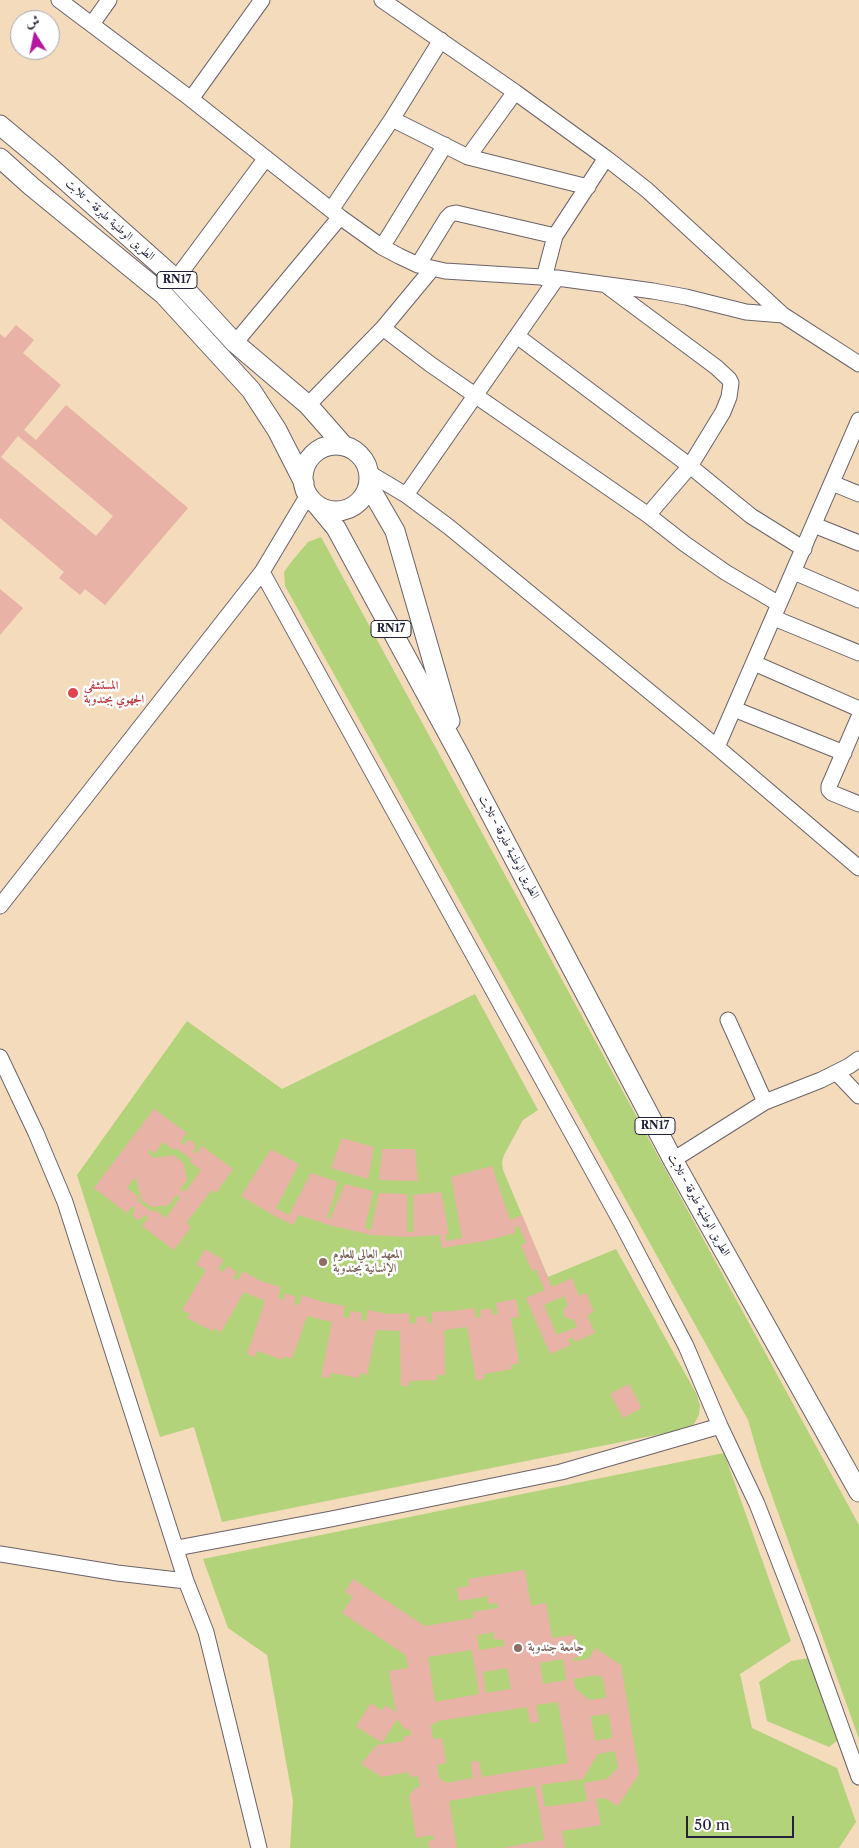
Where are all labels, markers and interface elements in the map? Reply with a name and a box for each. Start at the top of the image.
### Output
north arrow [10,10,60,60]
text: ش [24,11,41,31]
street label: الطريق الوطنية طبرقة - تلابت [62,176,158,264]
road number: RN17 [157,272,197,288]
road number: RN17 [371,620,411,638]
place label: المستشفى الجهوي بجندوبة [84,679,144,707]
marker: المستشفى الجهوي بجندوبة [66,686,80,700]
street label: الطريق الوطنية طبرقة - تلابت [476,793,542,901]
road number: RN17 [635,1118,675,1134]
street label: الطريق الوطنية طبرقة - تلابت [665,1151,733,1259]
place label: المعهد العالي للعلوم الإنسانية بجندوبة [333,1248,402,1276]
marker: المعهد العالي للعلوم الإنسانية بجندوبة [317,1256,329,1268]
place label: جامعة جندوبة [528,1641,584,1655]
marker: جامعة جندوبة [512,1642,524,1654]
scale bar [689,1806,796,1838]
text: 50 m [694,1815,730,1834]

